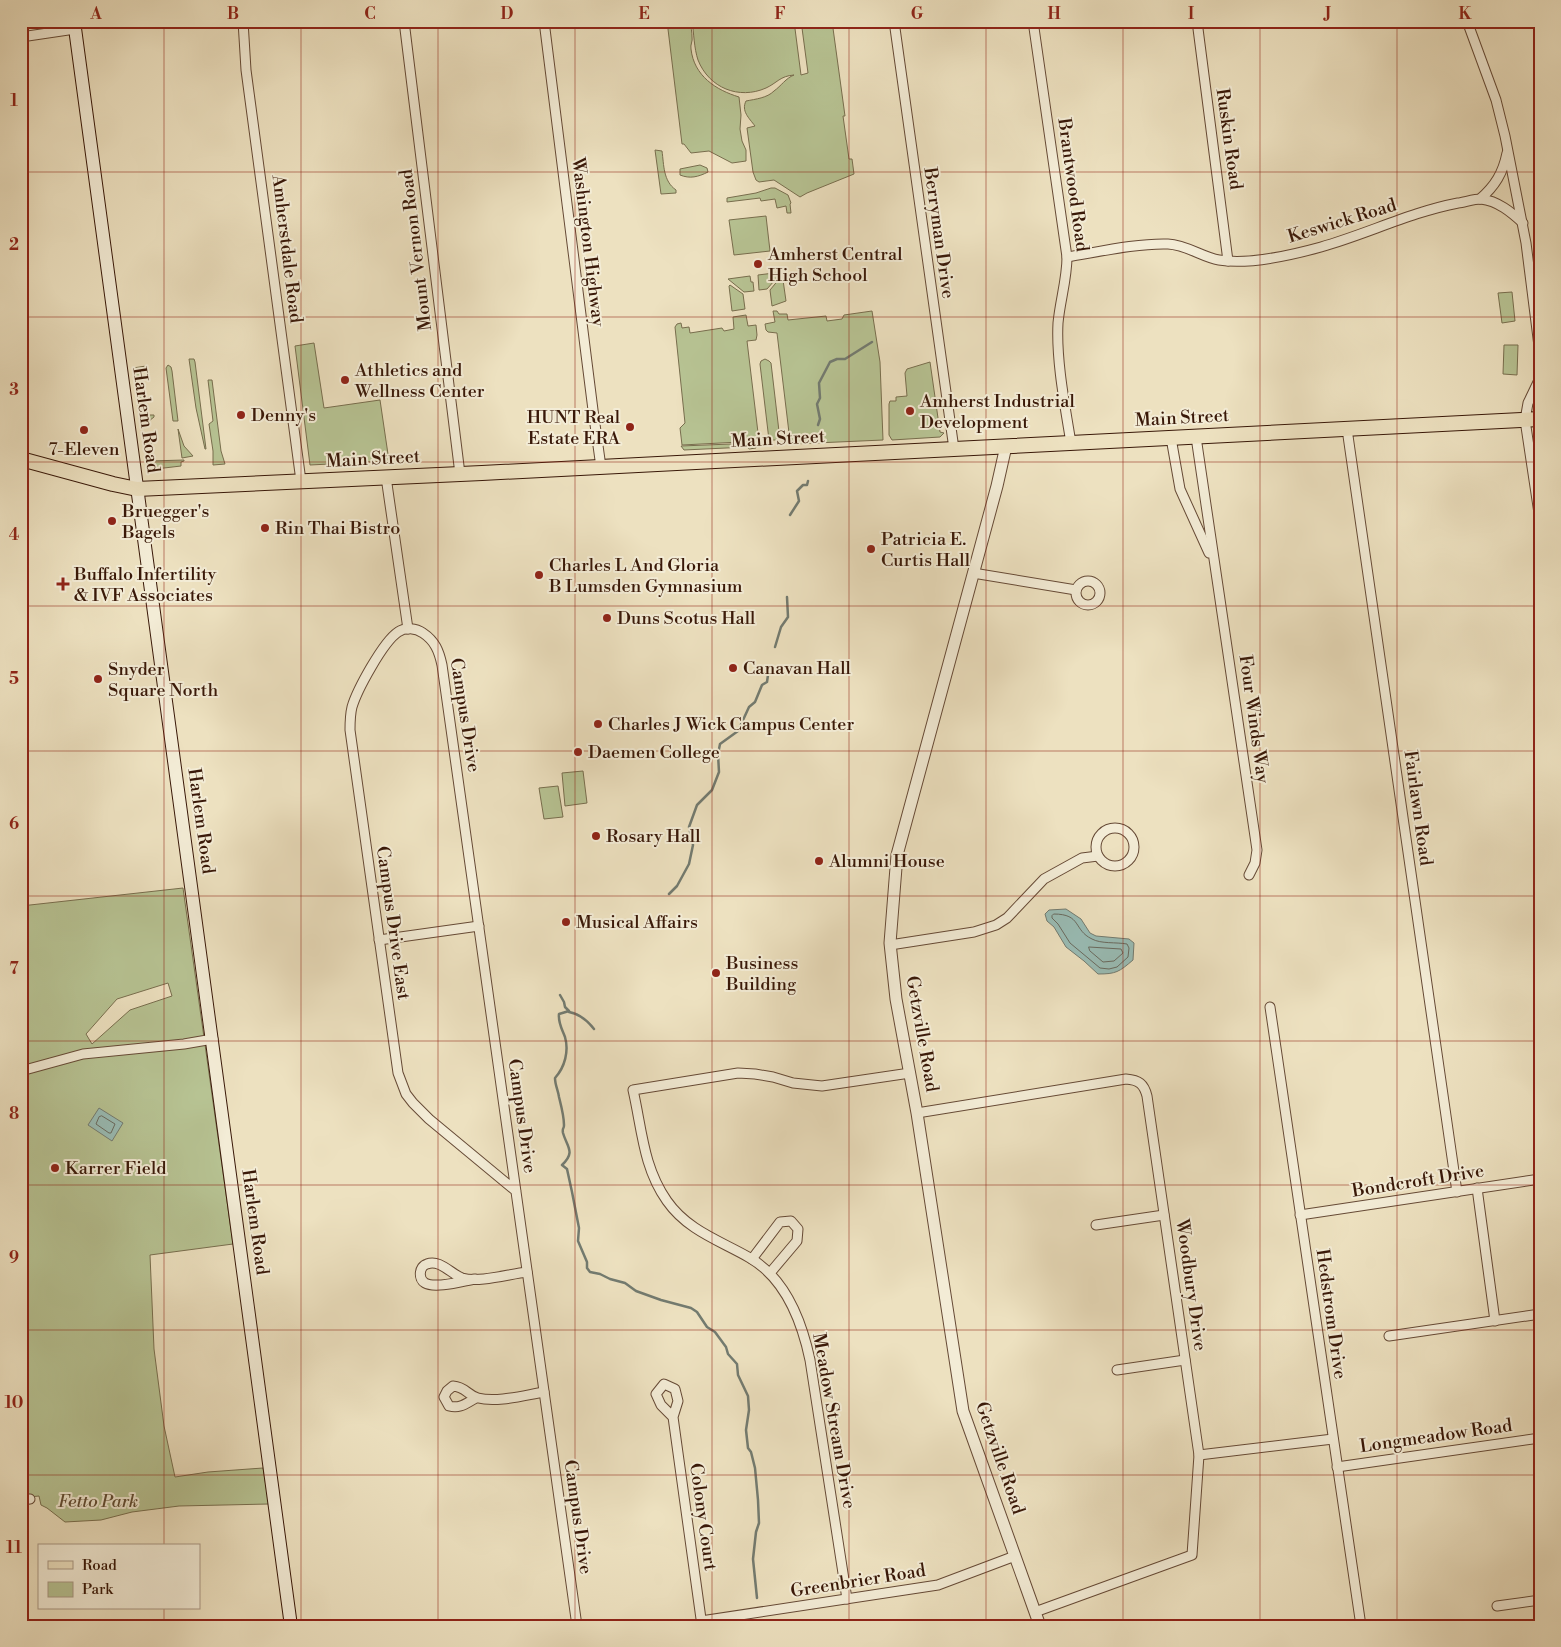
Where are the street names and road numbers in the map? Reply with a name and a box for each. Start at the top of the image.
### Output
street label: Ruskin Road [1211,87,1248,192]
street label: Brantwood Road [1052,116,1094,254]
street label: Washington Highway [566,155,610,328]
street label: Berryman Drive [918,165,960,300]
street label: Mount Vernon Road [395,167,437,332]
street label: Amherstdale Road [266,173,308,325]
street label: Keswick Road [1285,193,1400,248]
street label: Harlem Road [127,366,165,475]
street label: Main Street [1134,404,1230,432]
street label: Main Street [730,425,826,453]
street label: Main Street [325,445,421,473]
street label: Four Winds Way [1234,653,1274,785]
street label: Campus Drive [445,656,485,774]
street label: Fairlawn Road [1399,749,1438,868]
street label: Harlem Road [182,767,220,876]
street label: Campus Drive East [371,845,415,1002]
street label: Getzville Road [900,974,944,1095]
street label: Campus Drive [503,1057,541,1175]
street label: Bondcroft Drive [1349,1159,1486,1203]
street label: Harlem Road [236,1168,274,1277]
street label: Woodbury Drive [1170,1217,1212,1352]
street label: Hedstrom Drive [1310,1247,1352,1381]
street label: Meadow Stream Drive [807,1331,861,1511]
street label: Getzville Road [970,1399,1030,1518]
street label: Longmeadow Road [1358,1414,1515,1458]
street label: Campus Drive [559,1458,597,1576]
street label: Colony Court [684,1462,722,1573]
street label: Greenbrier Road [789,1559,928,1603]

